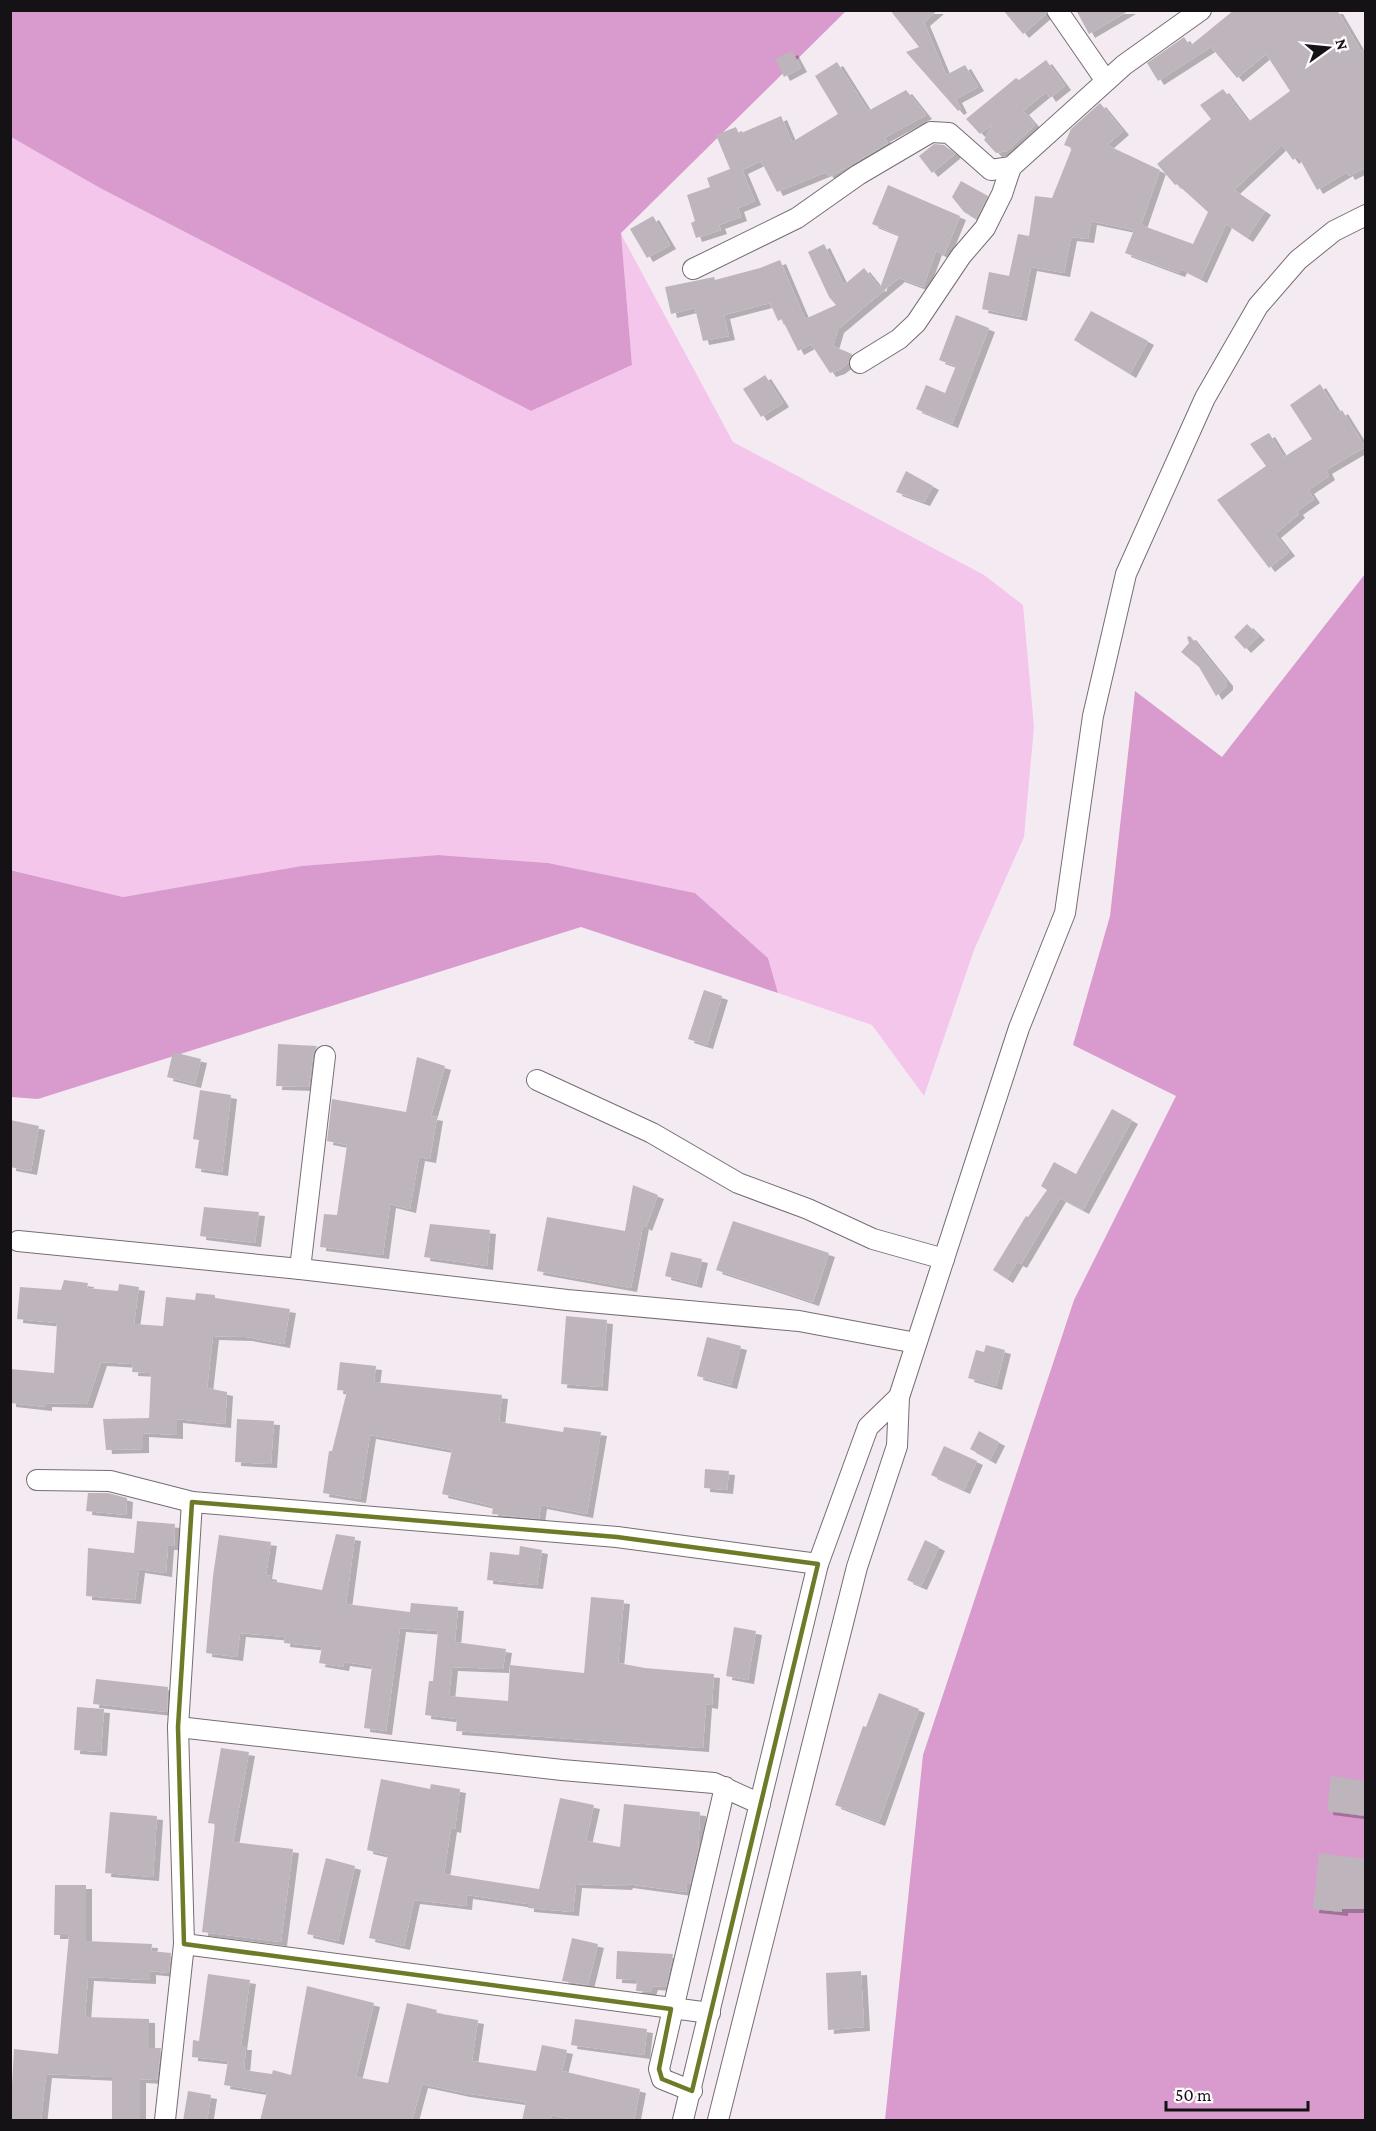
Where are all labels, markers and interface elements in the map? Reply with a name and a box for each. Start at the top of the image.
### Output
north arrow [1298,18,1358,78]
text: N [1332,37,1352,52]
scale bar [1166,2074,1308,2112]
text: 50 m [1175,2085,1212,2105]

